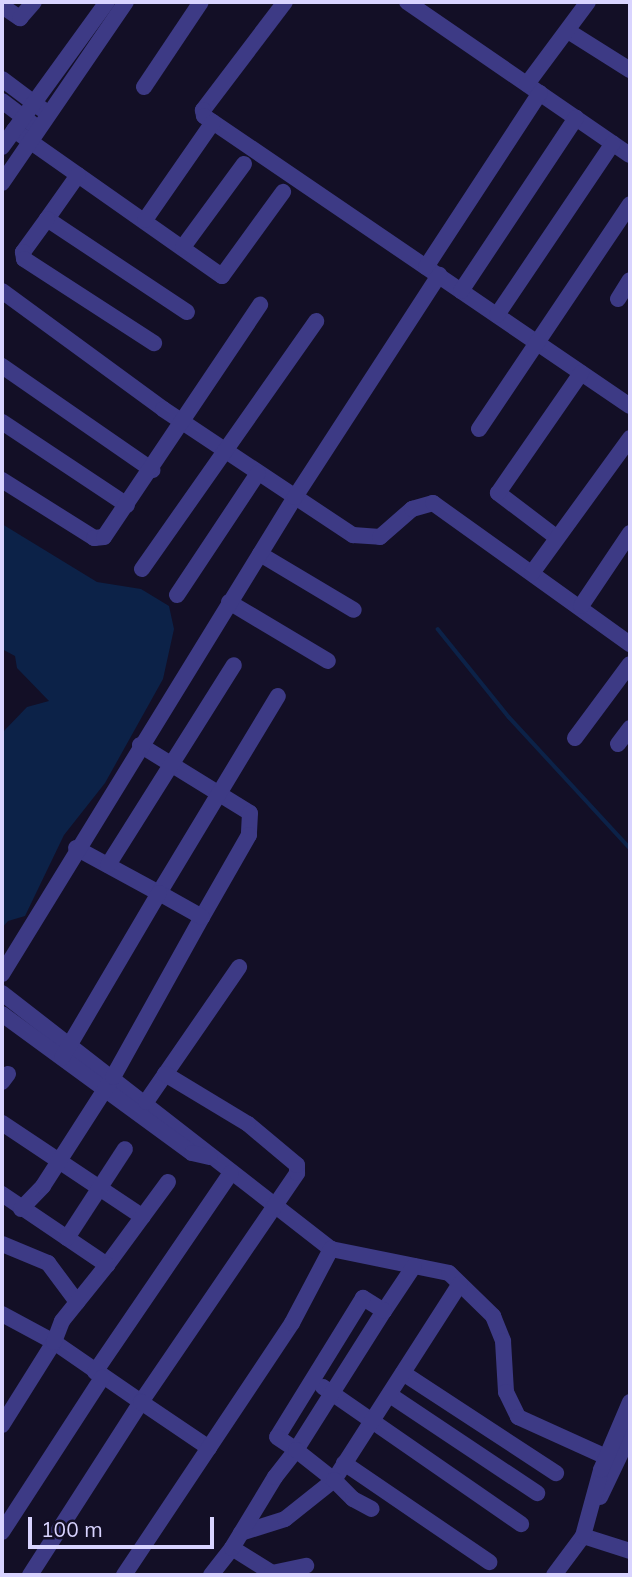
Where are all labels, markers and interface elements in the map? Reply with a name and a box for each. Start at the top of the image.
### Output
scale bar [32,1504,217,1548]
text: 100 m [41,1516,103,1542]

